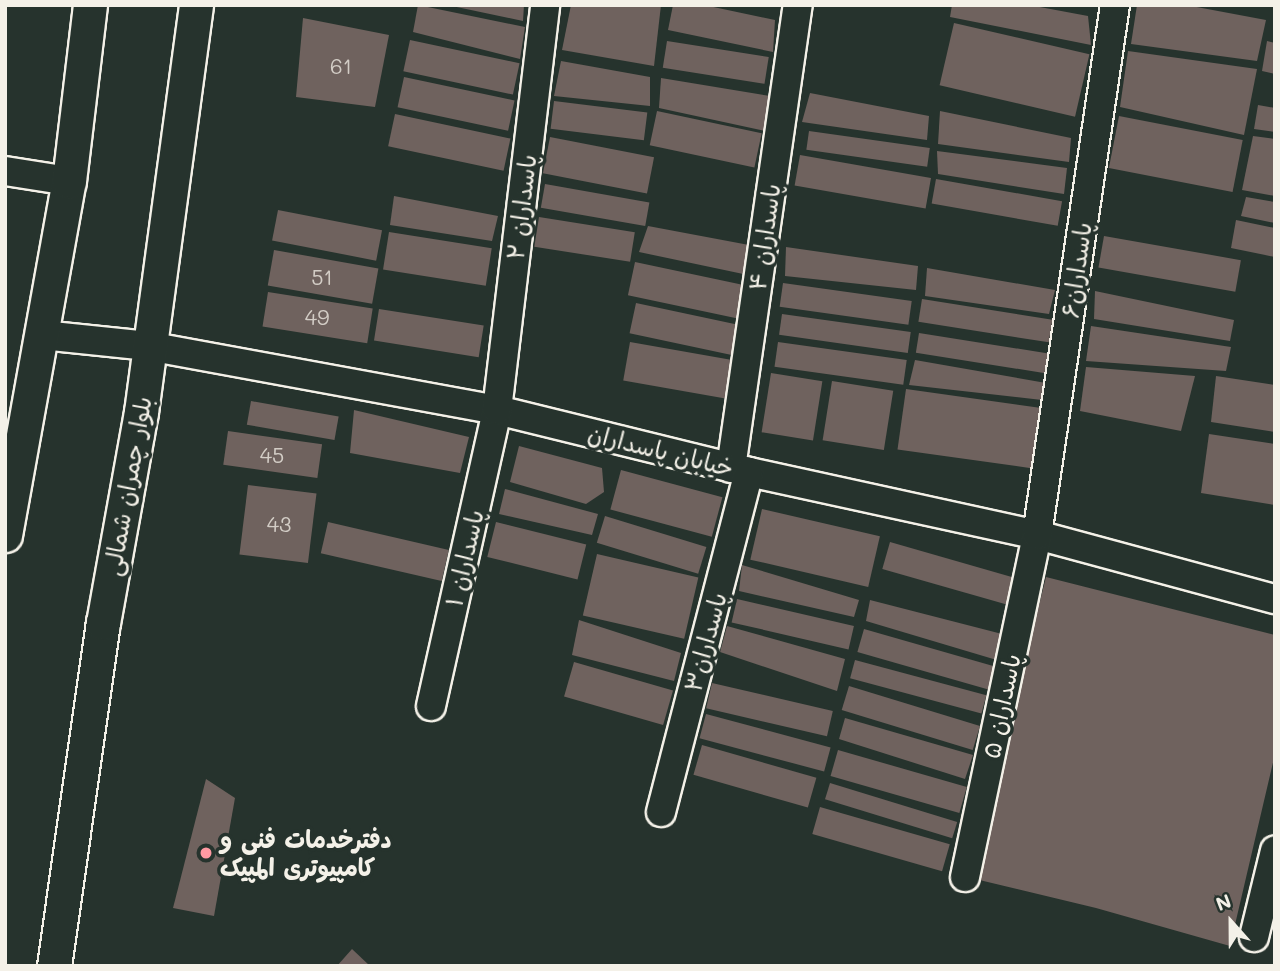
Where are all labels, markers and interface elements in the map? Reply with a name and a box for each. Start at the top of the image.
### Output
house number: 61 [330,53,352,79]
street label: پاسداران ۲ [500,153,542,261]
street label: پاسداران ۴ [742,182,786,292]
street label: پاسداران۶ [1055,220,1097,320]
house number: 51 [311,264,333,290]
house number: 49 [305,304,329,330]
street label: بلوار چمران شمالی [97,394,157,578]
street label: خیابان پاسداران [585,418,737,482]
house number: 45 [260,442,284,468]
street label: پاسداران ۱ [439,507,489,609]
house number: 43 [267,511,291,537]
street label: پاسداران۳ [678,589,732,695]
street label: پاسداران ۵ [976,651,1026,761]
place label: دفترخدمات فنی و کامپیوتری المپیک [220,825,392,881]
marker: دفترخدمات فنی و کامپیوتری المپیک [198,845,214,861]
north arrow [1196,887,1266,957]
text: N [1212,888,1234,916]

